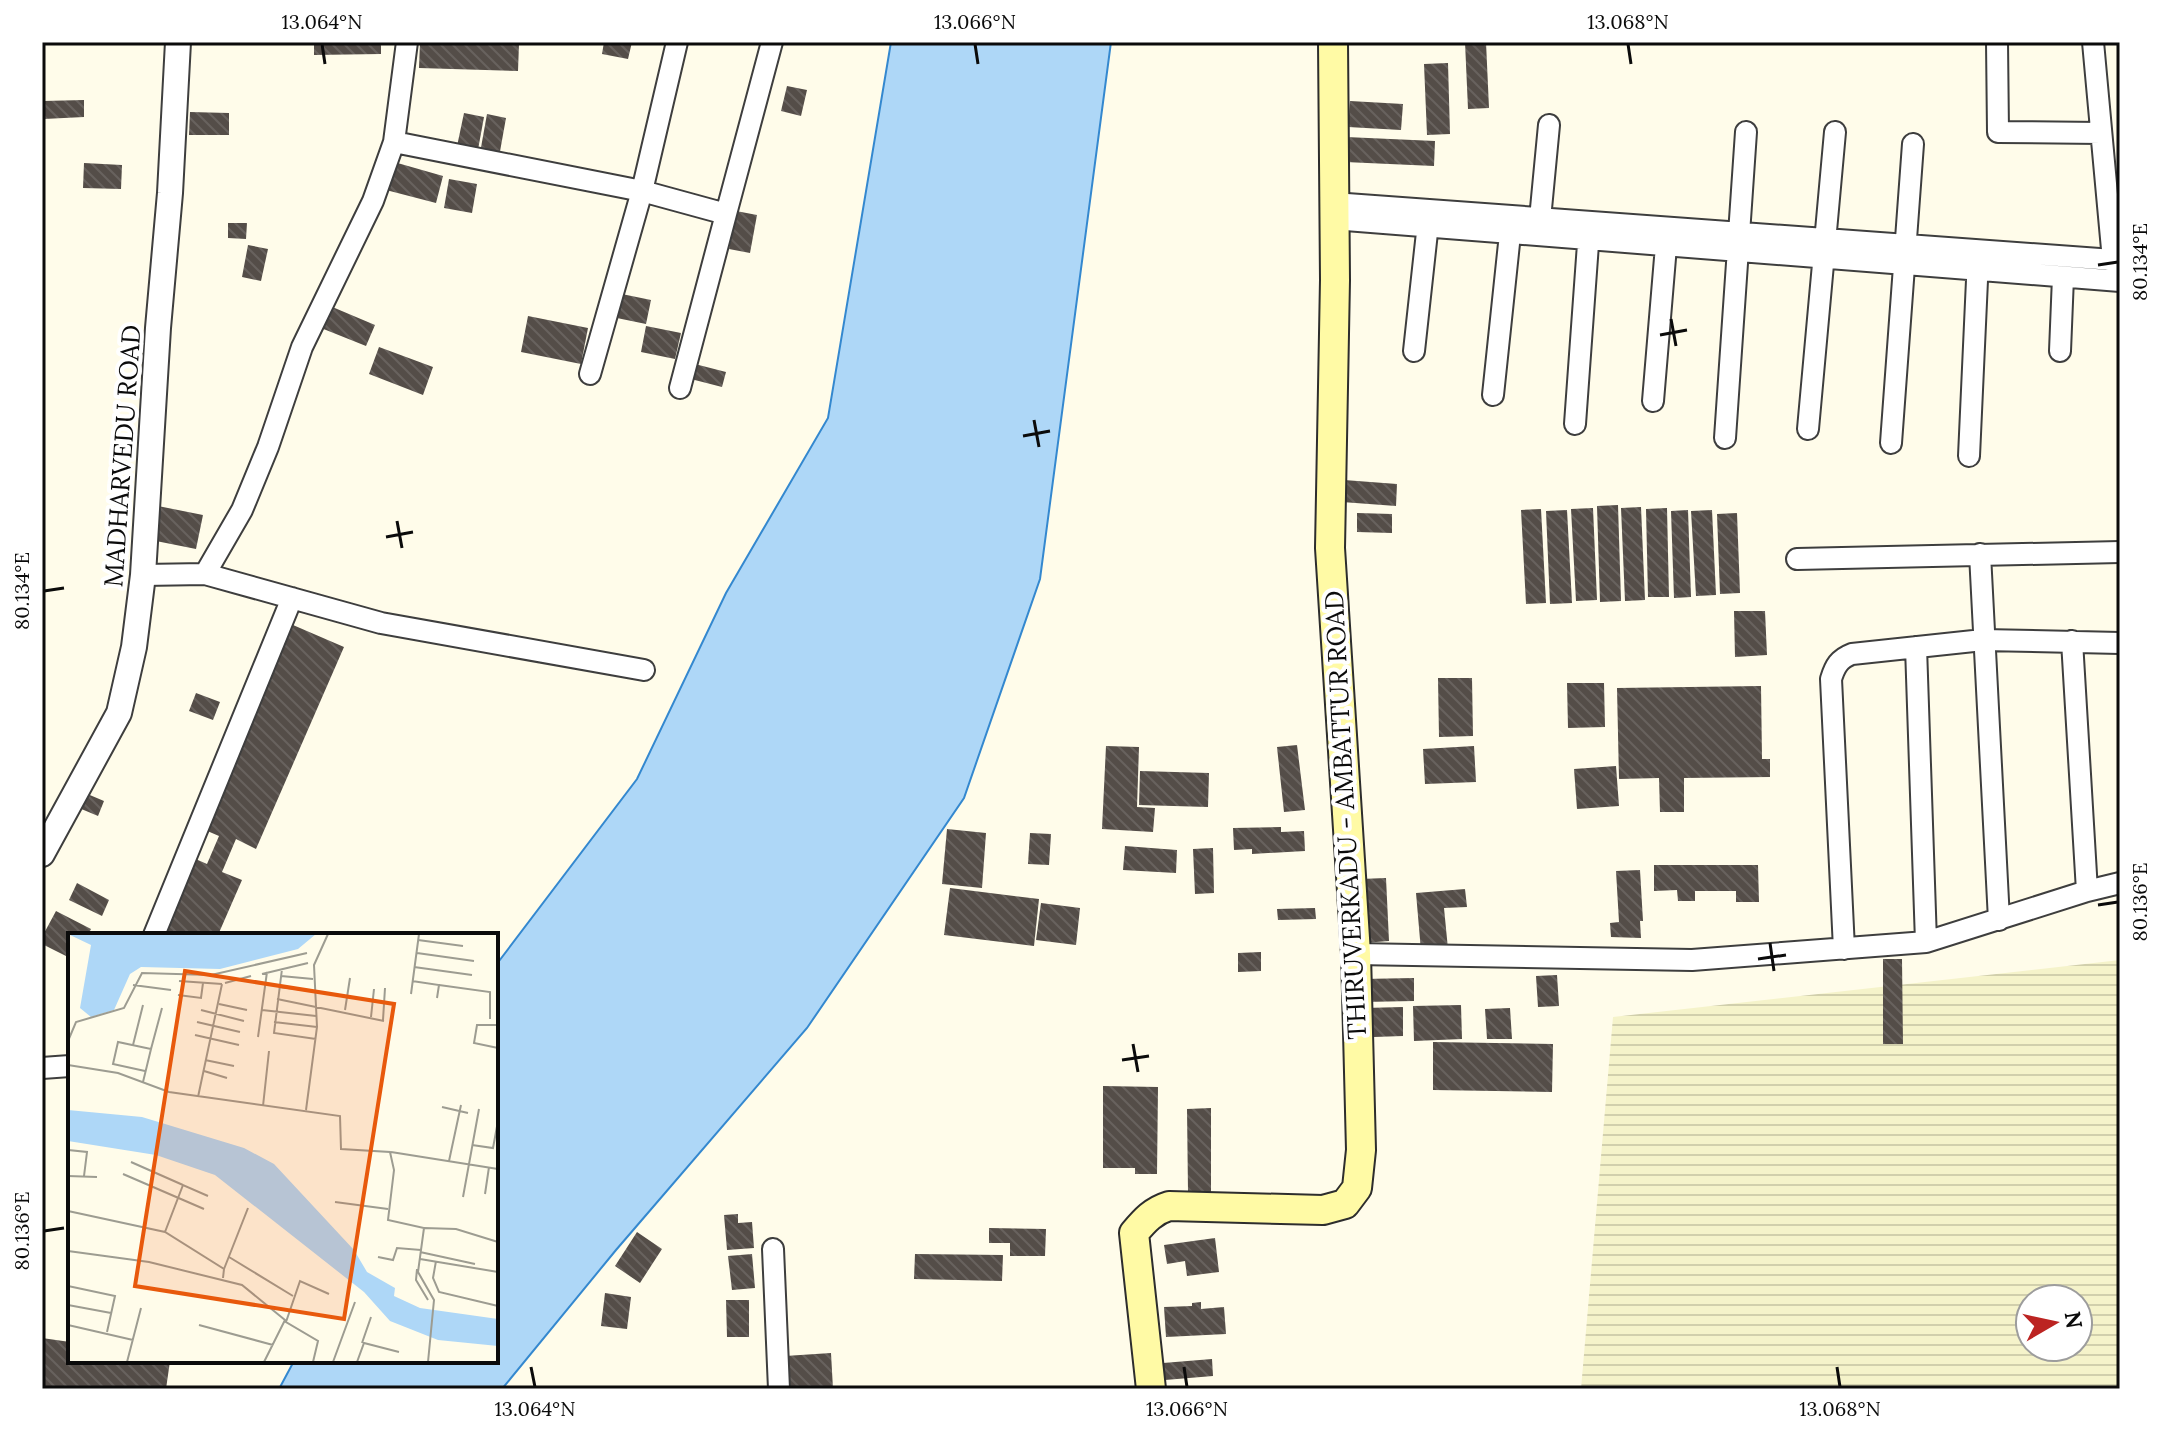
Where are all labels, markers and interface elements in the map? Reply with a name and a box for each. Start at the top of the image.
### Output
text: 13.064°N [282,9,362,34]
text: 13.066°N [934,9,1016,34]
text: 13.068°N [1587,9,1669,34]
text: 80.134°E [2127,223,2152,301]
street label: MADHARVEDU ROAD [96,324,148,588]
text: 80.134°E [9,552,34,630]
street label: THIRUVERKADU - AMBATTUR ROAD [1317,590,1373,1040]
text: 80.136°E [2127,863,2152,941]
inset map [68,933,498,1363]
text: 80.136°E [9,1192,34,1270]
north arrow [2014,1283,2094,1363]
text: N [2059,1309,2089,1330]
text: 13.064°N [495,1396,575,1421]
text: 13.066°N [1146,1396,1228,1421]
text: 13.068°N [1799,1396,1881,1421]

